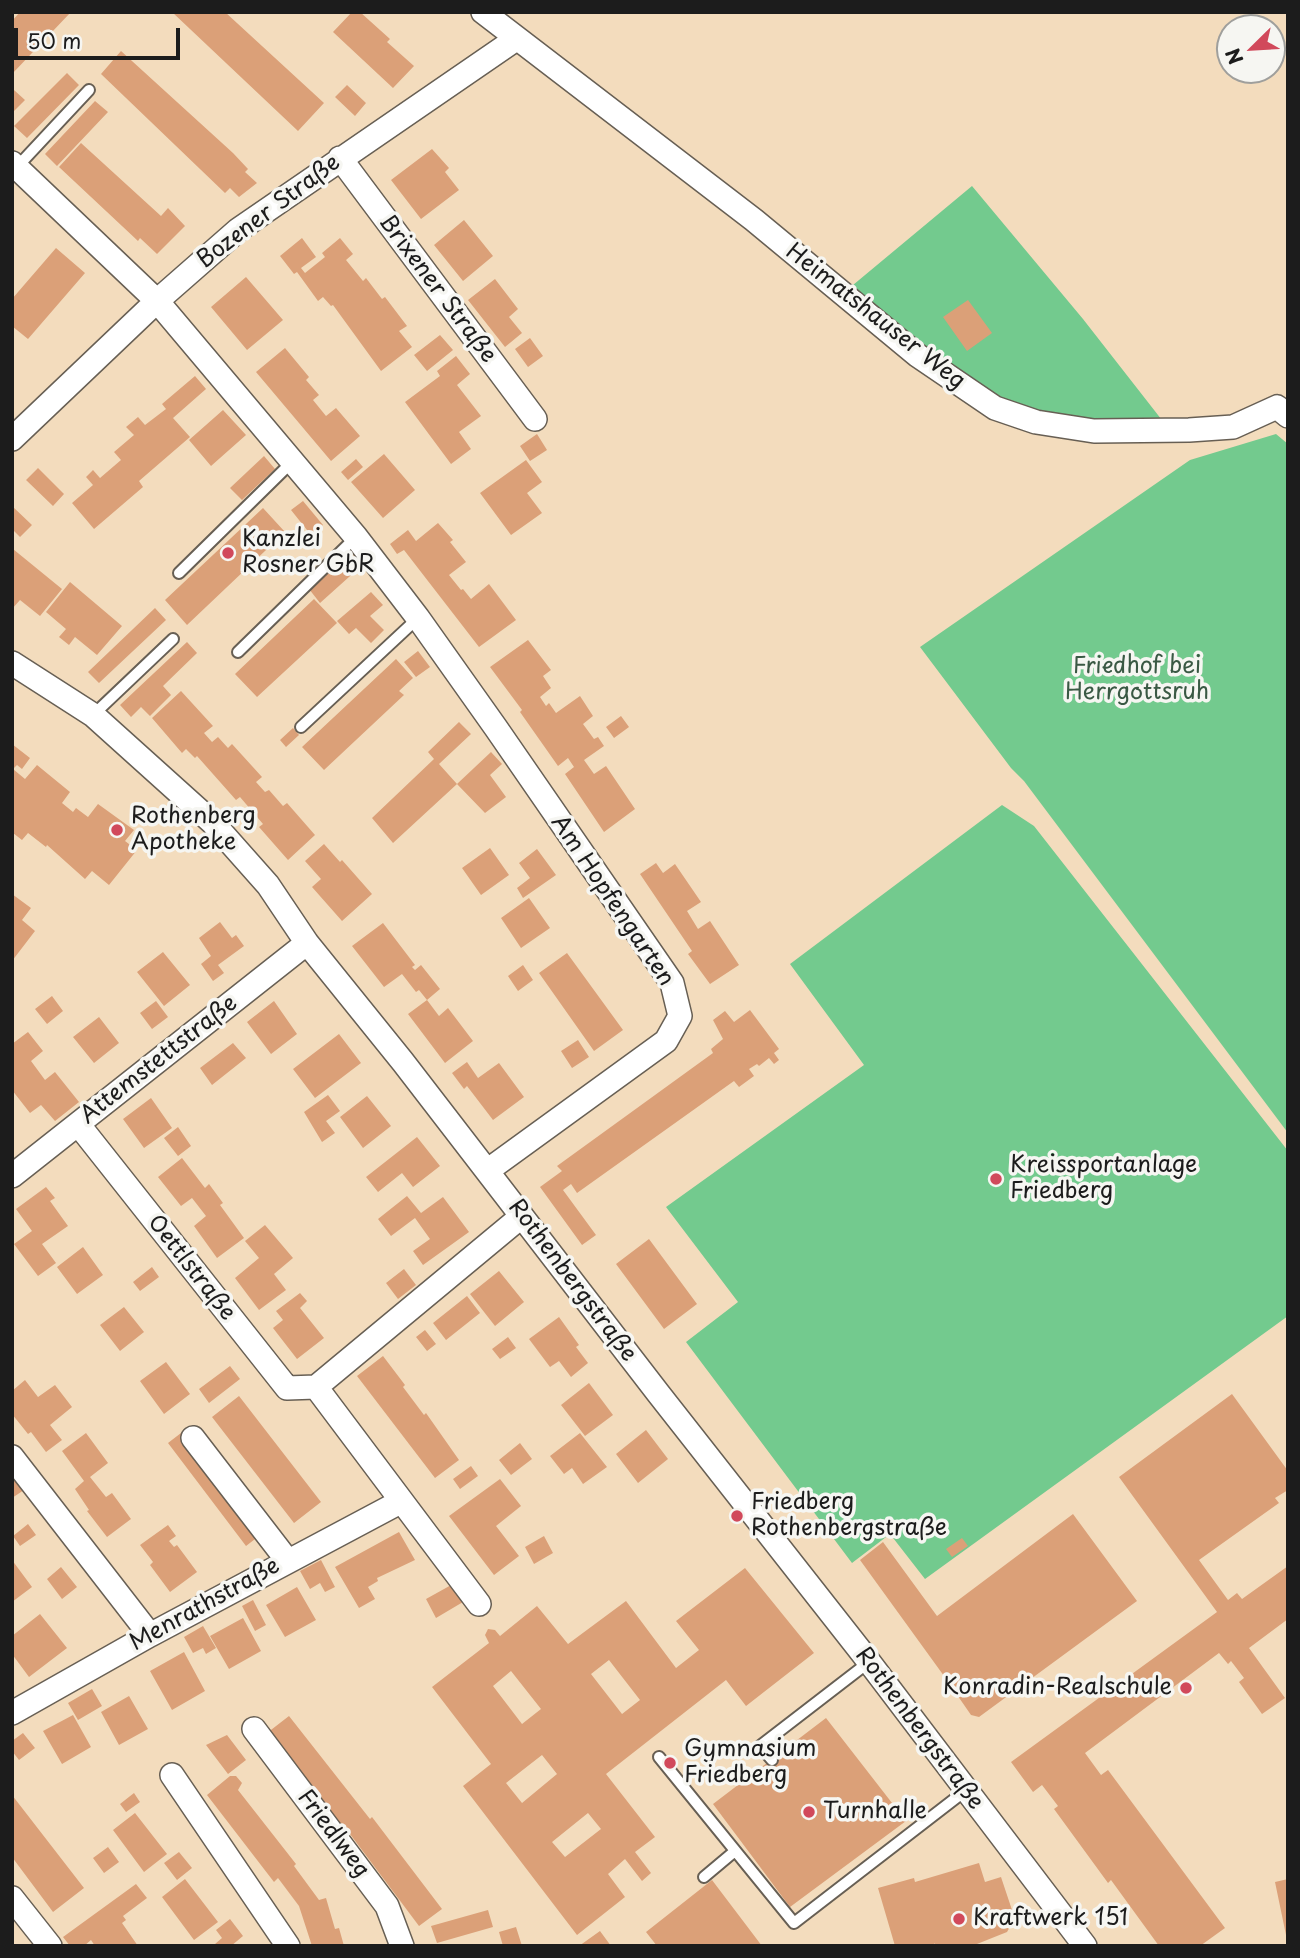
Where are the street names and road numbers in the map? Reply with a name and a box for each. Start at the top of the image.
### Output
street label: Bozener Straße [192,149,346,275]
street label: Brixener Straße [372,209,502,369]
street label: Heimatshauser Weg [780,239,970,395]
street label: Am Hopfengarten [545,810,679,992]
street label: Attemstettstraße [75,990,243,1130]
street label: Rothenbergstraße [502,1194,642,1368]
street label: Oettlstraße [141,1210,241,1326]
street label: Menrathstraße [125,1552,285,1658]
street label: Rothenbergstraße [849,1642,989,1816]
street label: Friedlweg [291,1785,375,1883]

